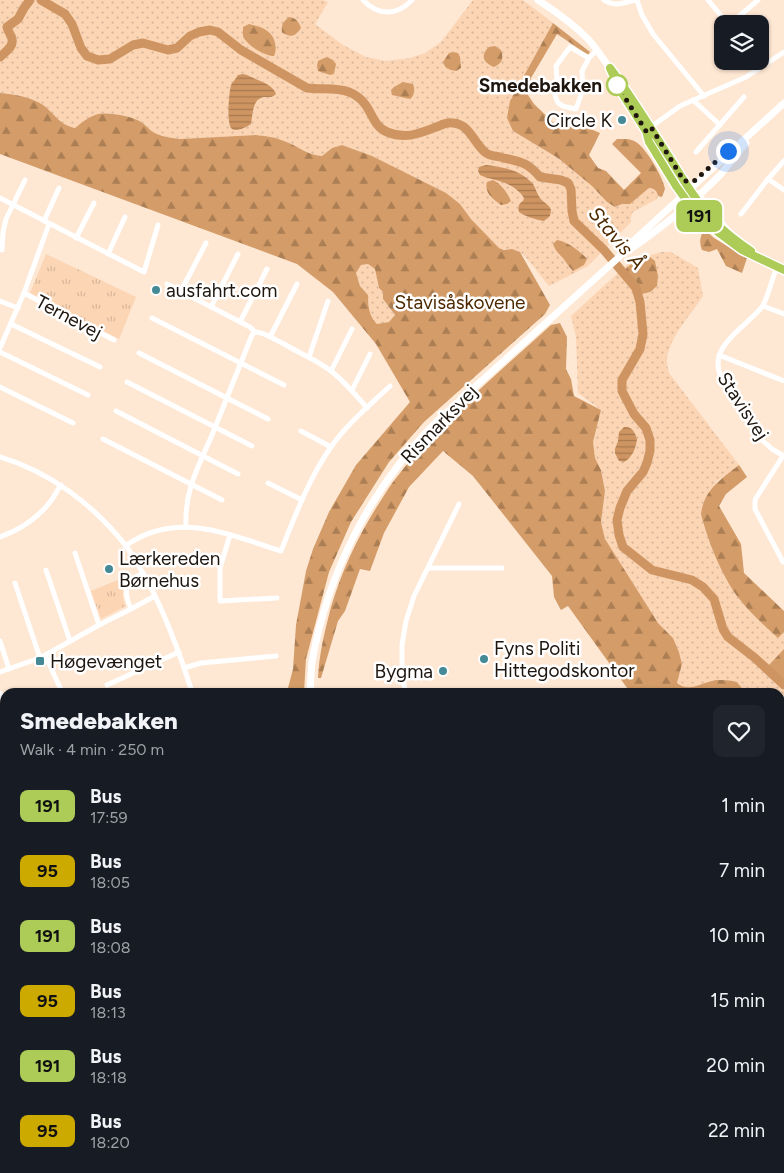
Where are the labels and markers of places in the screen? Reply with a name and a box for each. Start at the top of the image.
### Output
place label: Smedebakken [479,74,602,97]
marker: Smedebakken [606,74,628,96]
place label: Circle K [546,109,612,132]
marker: Circle K [616,114,628,126]
place label: ausfahrt.com [166,279,277,302]
marker: ausfahrt.com [150,284,162,296]
place label: Lærkereden Børnehus [119,547,220,592]
marker: Lærkereden Børnehus [103,563,115,575]
place label: Fyns Politi Hittegodskontor [494,637,635,682]
place label: Høgevænget [50,650,162,673]
marker: Fyns Politi Hittegodskontor [478,653,490,665]
marker: Høgevænget [34,655,46,667]
place label: Bygma [375,660,433,683]
marker: Bygma [437,665,449,677]

